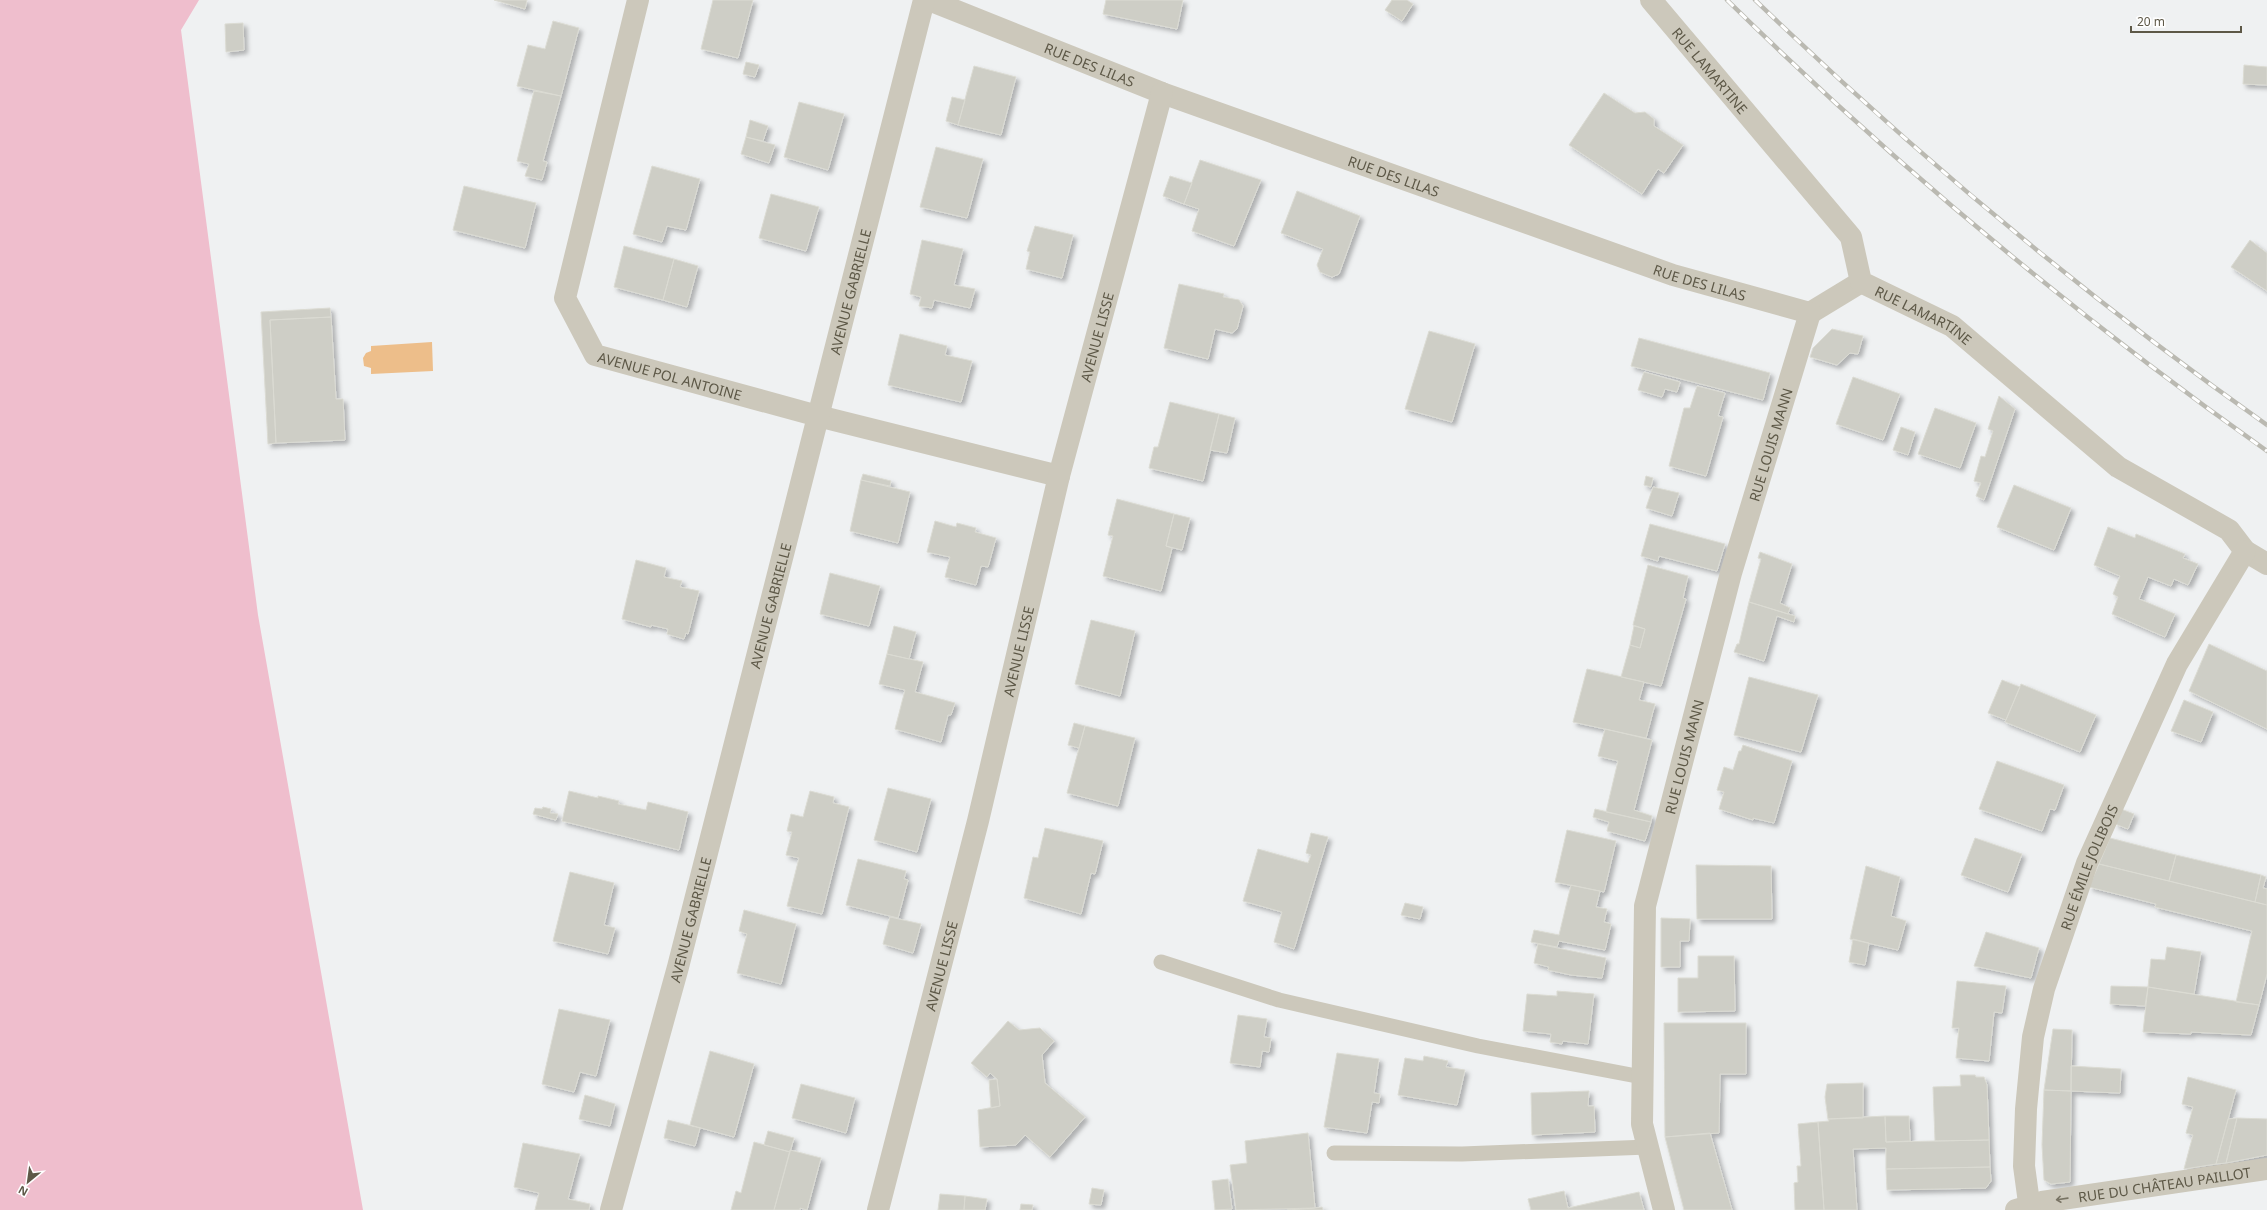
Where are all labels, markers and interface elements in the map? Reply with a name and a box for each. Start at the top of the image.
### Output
scale bar [2131,8,2241,34]
text: 20 m [2137,13,2165,30]
street label: RUE LAMARTINE [1668,23,1752,118]
street label: RUE DES LILAS [1042,38,1138,91]
street label: RUE DES LILAS [1346,151,1442,201]
street label: AVENUE GABRIELLE [825,227,875,356]
street label: RUE DES LILAS [1651,259,1749,304]
street label: RUE LAMARTINE [1872,281,1976,349]
street label: AVENUE LISSE [1075,290,1118,384]
street label: AVENUE POL ANTOINE [596,347,744,404]
street label: RUE LOUIS MANN [1744,385,1796,504]
street label: AVENUE GABRIELLE [745,541,795,670]
street label: AVENUE LISSE [998,604,1038,698]
street label: RUE LOUIS MANN [1660,697,1707,816]
street label: RUE ÉMILE JOLIBOIS [2055,801,2122,932]
street label: AVENUE GABRIELLE [665,855,715,984]
street label: AVENUE LISSE [920,919,961,1013]
north arrow [8,1162,48,1202]
street label: RUE DU CHÂTEAU PAILLOT [2077,1162,2252,1206]
text: N [15,1182,30,1200]
one-way arrow [2056,1195,2069,1203]

